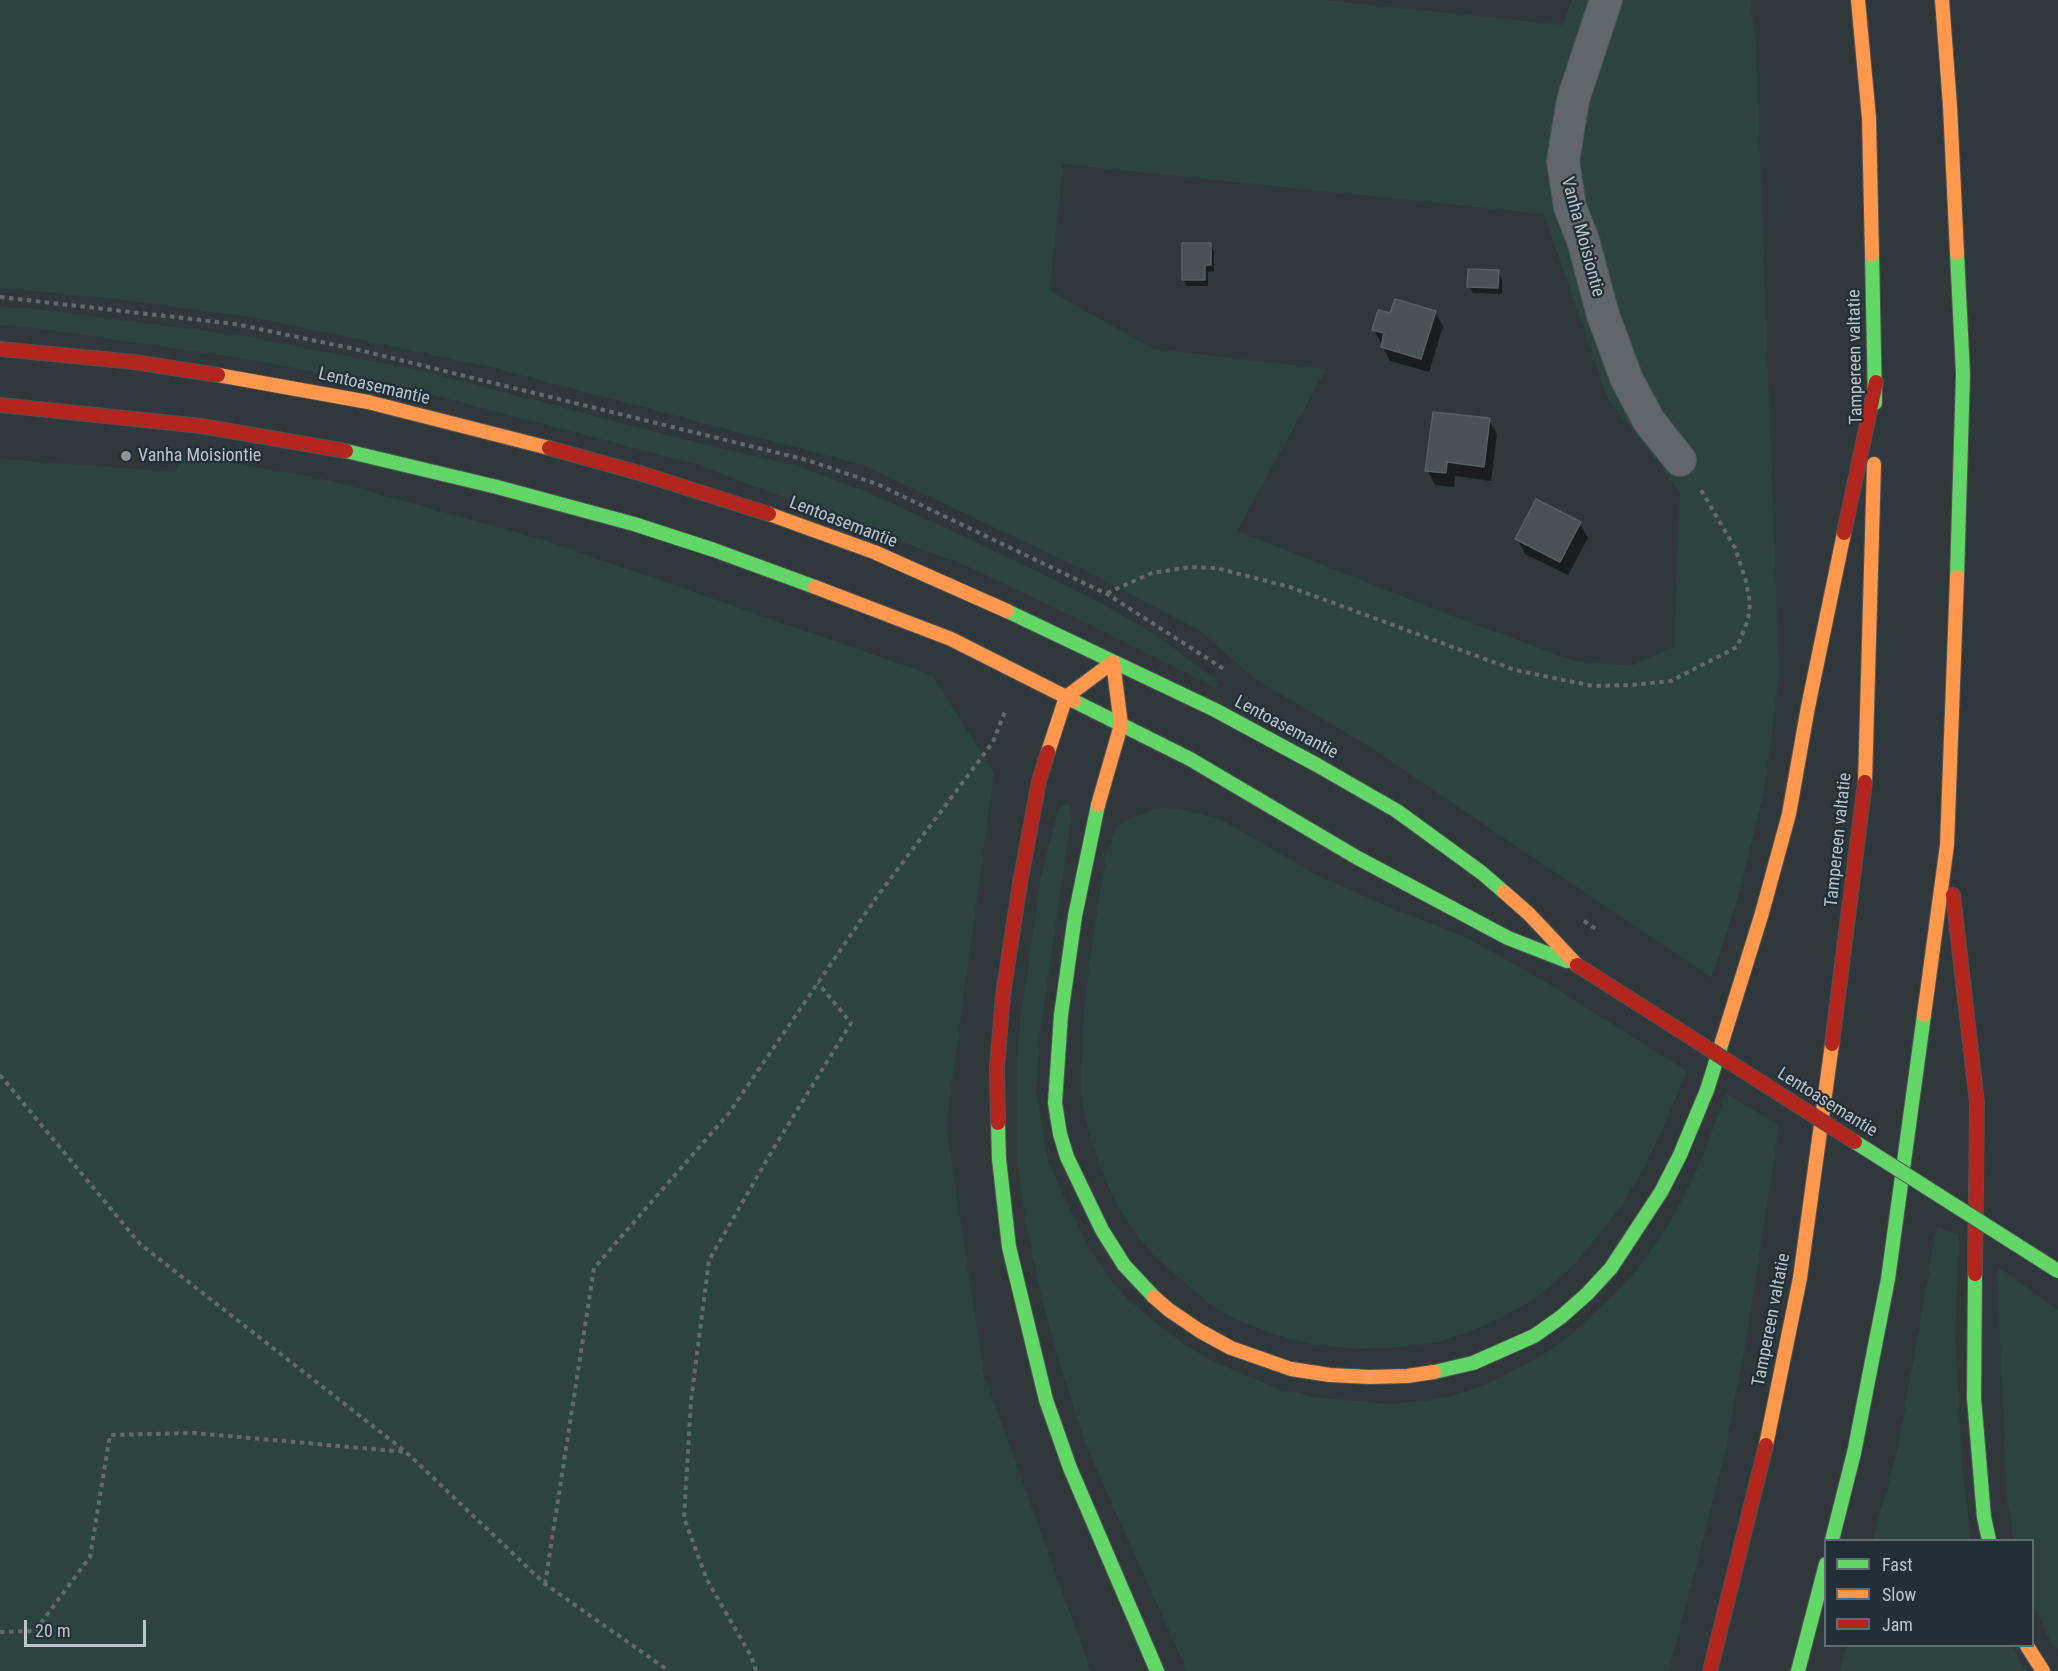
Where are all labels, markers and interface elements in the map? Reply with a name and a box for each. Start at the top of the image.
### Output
street label: Vanha Moisiontie [1556,175,1608,299]
street label: Tampereen valtatie [1844,289,1868,425]
street label: Lentoasemantie [316,364,432,410]
place label: Vanha Moisiontie [138,445,261,467]
marker: Vanha Moisiontie [119,449,133,463]
street label: Lentoasemantie [786,492,900,554]
street label: Lentoasemantie [1231,692,1341,764]
street label: Tampereen valtatie [1821,772,1857,908]
street label: Lentoasemantie [1773,1064,1881,1142]
street label: Tampereen valtatie [1749,1252,1795,1388]
legend [1824,1539,2034,1647]
text: Fast [1882,1554,1913,1575]
text: Slow [1882,1584,1916,1605]
scale bar [27,1608,148,1646]
text: Jam [1882,1614,1913,1635]
text: 20 m [35,1620,70,1641]

